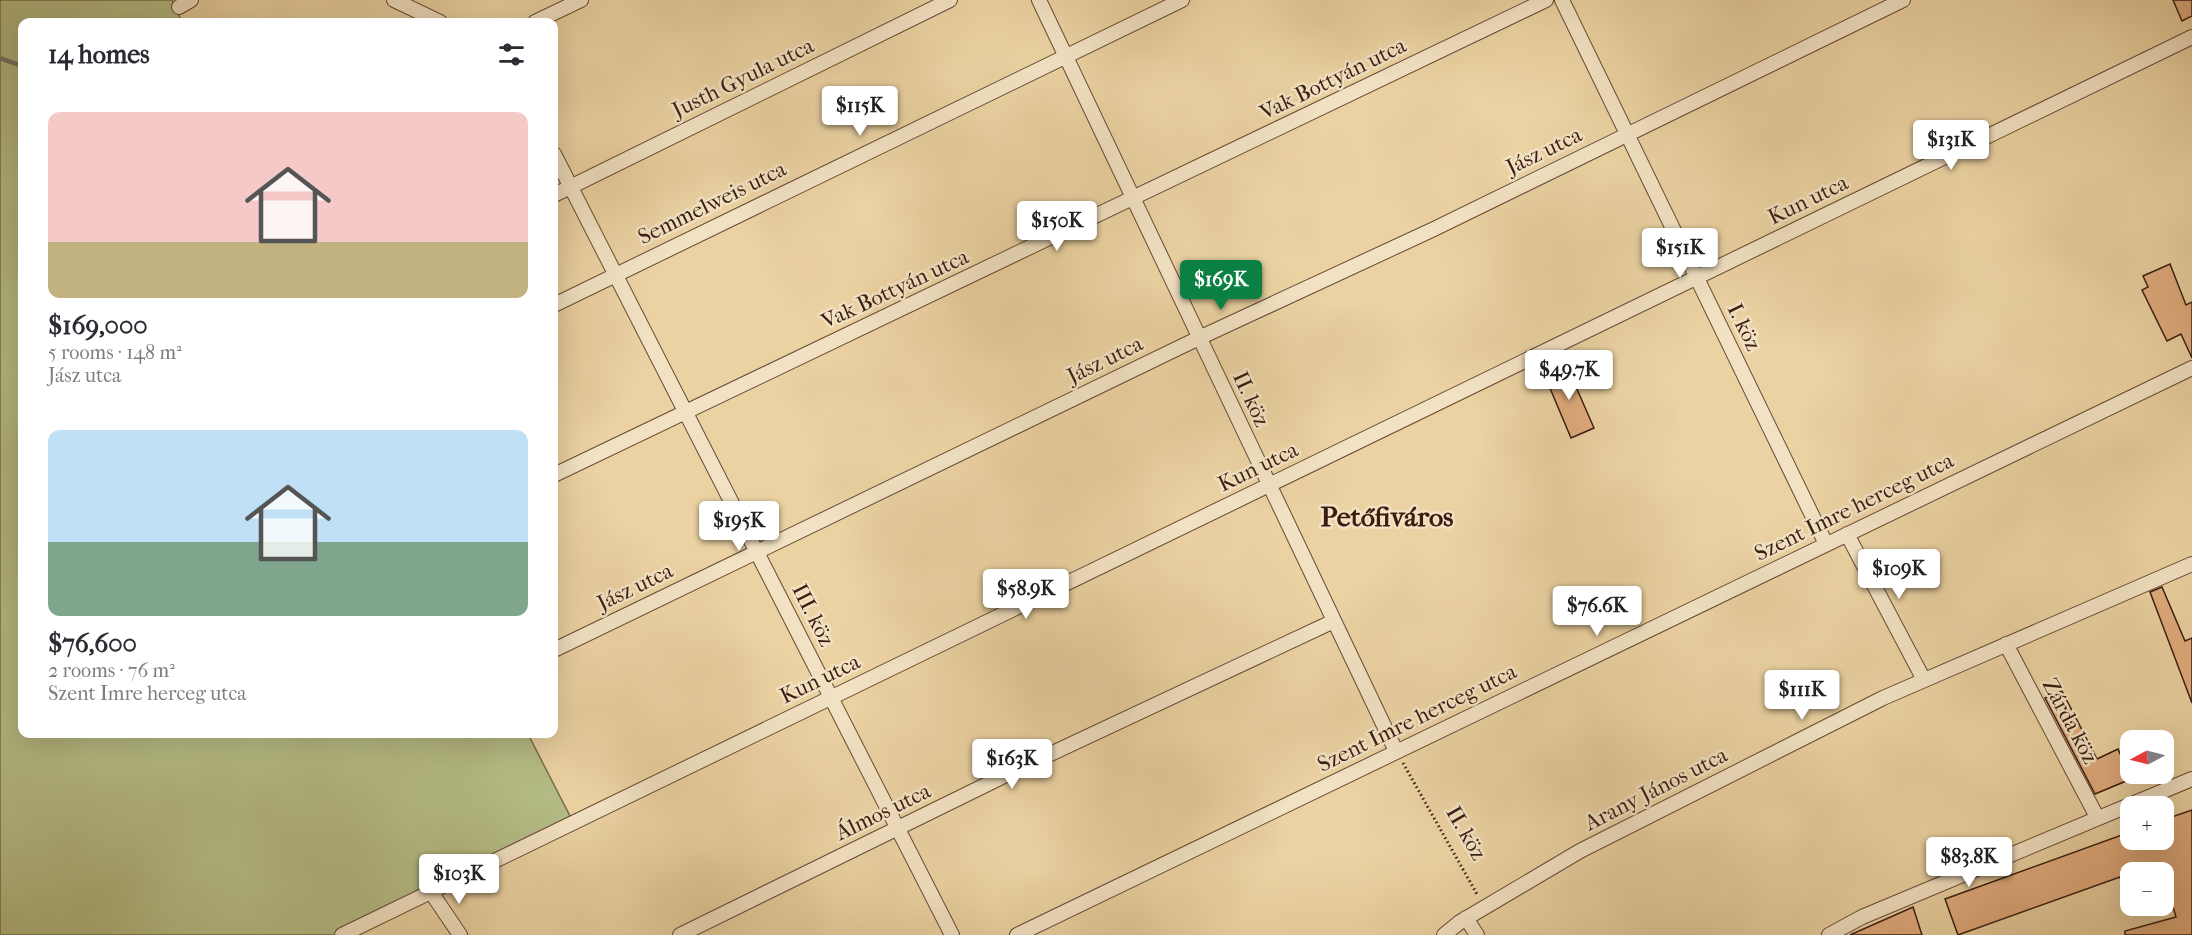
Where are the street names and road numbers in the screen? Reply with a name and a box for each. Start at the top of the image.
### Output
street label: Justh Gyula utca [666,32,819,124]
street label: Vak Bottyán utca [1255,32,1411,126]
street label: Jász utca [1500,121,1587,181]
street label: Semmelweis utca [634,156,791,250]
street label: Kun utca [1764,169,1853,230]
street label: Vak Bottyán utca [816,243,973,335]
street label: I. köz [1722,299,1767,355]
street label: Jász utca [1061,330,1148,390]
street label: II. köz [1227,367,1275,431]
street label: Kun utca [1214,436,1303,497]
street label: Szent Imre herceg utca [1750,447,1959,567]
street label: Jász utca [591,557,678,617]
street label: III. köz [786,579,840,651]
street label: Kun utca [776,648,865,709]
street label: Szent Imre herceg utca [1313,658,1522,778]
street label: Zárda köz [2037,674,2103,768]
street label: Arany János utca [1579,741,1733,837]
street label: Álmos utca [830,777,936,847]
street label: II. köz [1440,801,1492,865]

